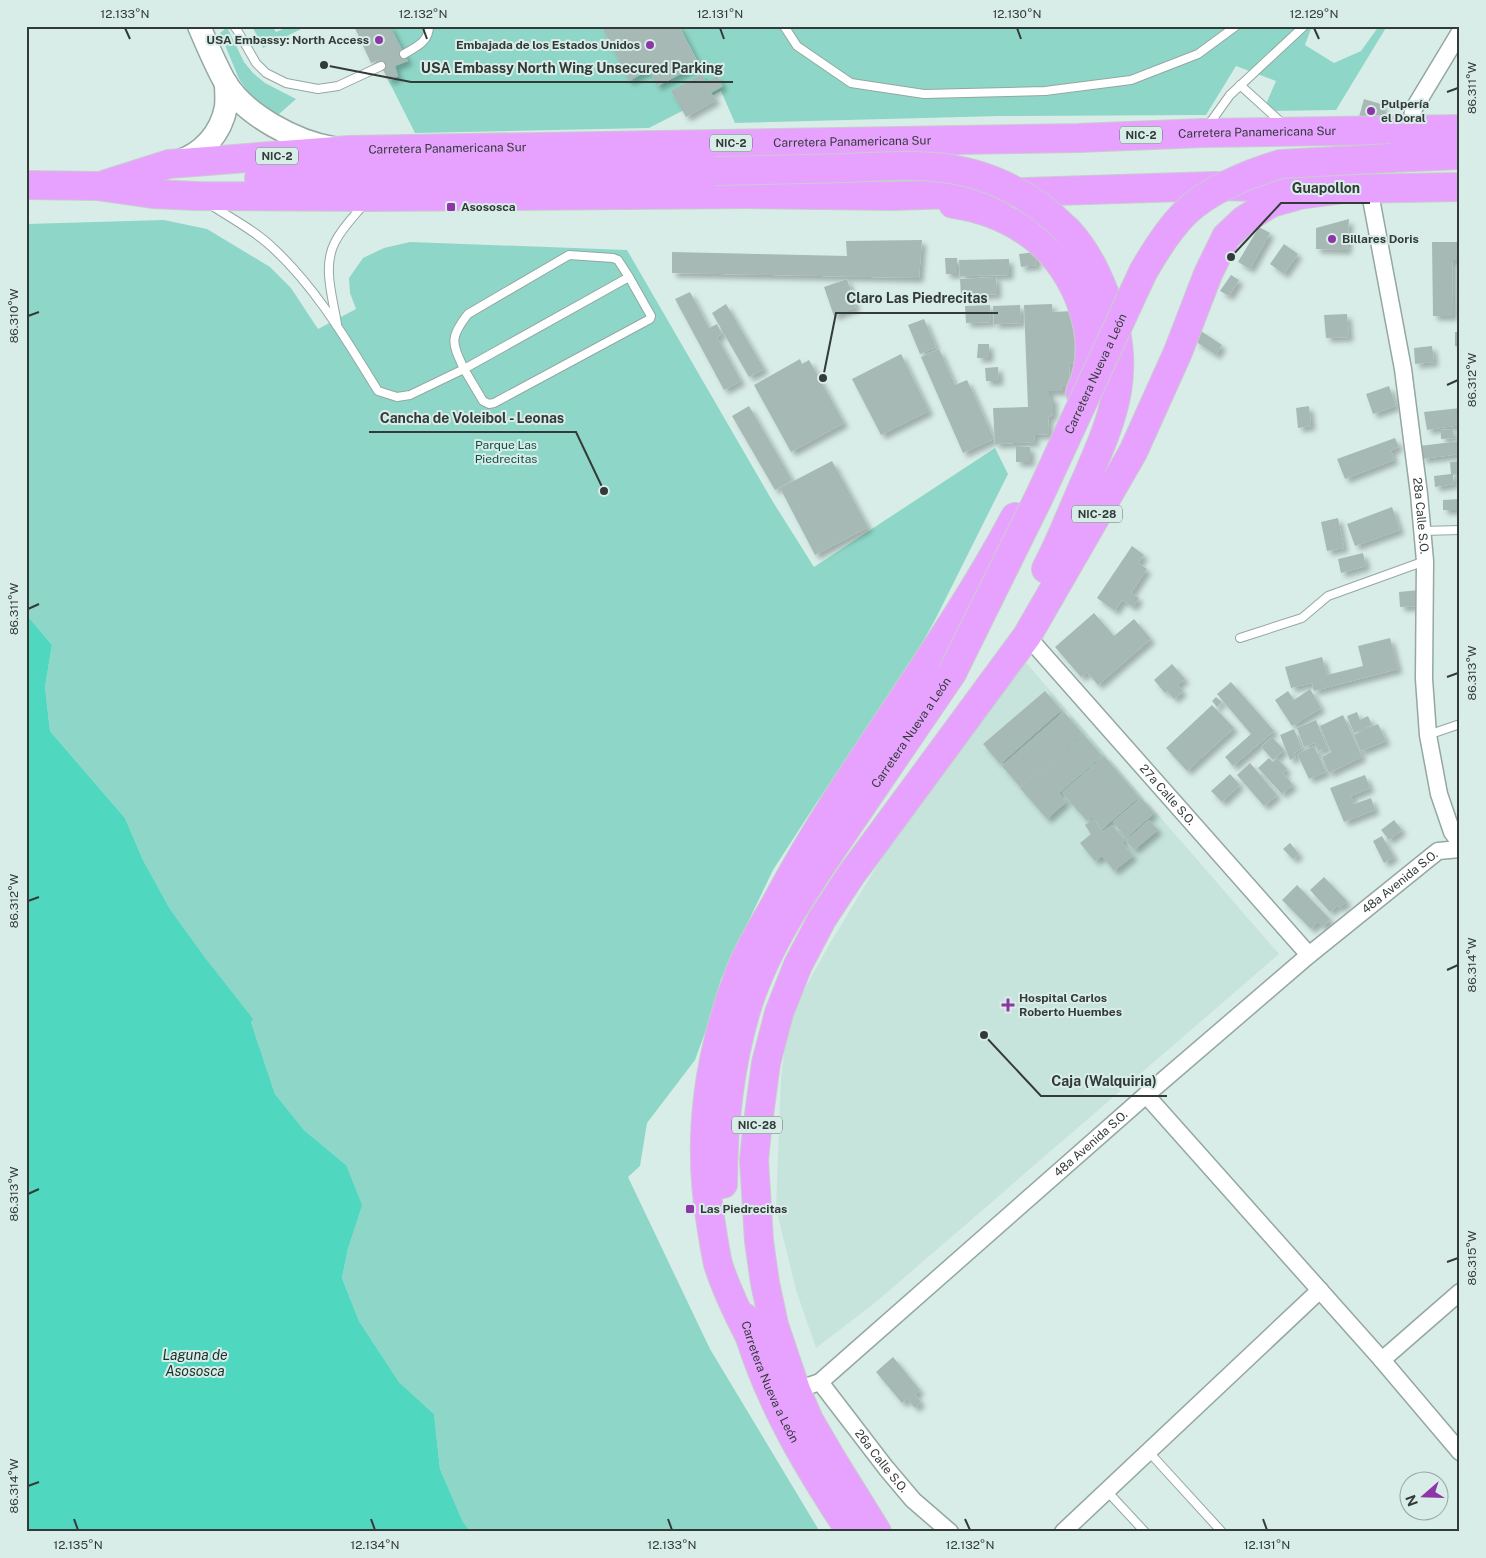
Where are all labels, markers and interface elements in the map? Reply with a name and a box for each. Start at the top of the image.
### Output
text: 12.133°N [100,7,150,21]
text: 12.132°N [399,7,447,21]
text: 12.131°N [697,7,743,21]
text: 12.130°N [992,7,1042,21]
text: 12.129°N [1290,7,1338,21]
place label: USA Embassy: North Access [206,33,369,47]
marker: USA Embassy: North Access [373,34,385,46]
place label: Embajada de los Estados Unidos [456,38,640,52]
marker: Embajada de los Estados Unidos [644,39,656,51]
callout: USA Embassy North Wing Unsecured Parking [411,53,733,82]
text: USA Embassy North Wing Unsecured Parking [421,60,723,76]
text: 86.311°W [1465,61,1479,114]
place label: Pulpería el Doral [1381,97,1429,125]
marker: Pulpería el Doral [1365,105,1377,117]
street label: Carretera Panamericana Sur [1178,124,1337,141]
road number: NIC-2 [1120,126,1162,144]
street label: Carretera Panamericana Sur [773,133,932,150]
road number: NIC-2 [710,134,752,152]
street label: Carretera Panamericana Sur [368,140,527,157]
road number: NIC-2 [256,148,298,164]
callout: Guapollon [1281,174,1370,203]
text: Guapollon [1292,180,1360,196]
place label: Asososca [461,200,516,214]
marker: Asososca [445,201,457,213]
place label: Billares Doris [1342,232,1419,246]
marker: Billares Doris [1326,233,1338,245]
callout: Claro Las Piedrecitas [836,284,998,313]
text: 86.310°W [7,288,21,343]
text: Claro Las Piedrecitas [846,290,988,306]
street label: Carretera Nueva a León [1062,311,1130,436]
text: 86.312°W [1465,352,1479,407]
callout: Cancha de Voleibol - Leonas [369,403,576,432]
text: Cancha de Voleibol - Leonas [380,410,564,426]
park label: Parque Las Piedrecitas [475,438,537,466]
street label: 28a Calle S.O. [1410,477,1431,555]
road number: NIC-28 [1072,506,1122,522]
text: 86.311°W [7,582,21,635]
text: 86.313°W [1465,645,1479,700]
street label: Carretera Nueva a León [869,675,954,791]
street label: 27a Calle S.O. [1137,762,1198,828]
street label: 48a Avenida S.O. [1359,847,1440,917]
text: 86.312°W [7,873,21,928]
text: 86.314°W [1465,937,1479,992]
place label: Hospital Carlos Roberto Huembes [1019,991,1122,1019]
marker: Hospital Carlos Roberto Huembes [1001,998,1015,1012]
callout: Caja (Walquiria) [1041,1067,1167,1096]
text: Caja (Walquiria) [1051,1073,1157,1089]
street label: 48a Avenida S.O. [1051,1108,1130,1180]
road number: NIC-28 [732,1116,782,1134]
text: 86.313°W [7,1166,21,1221]
place label: Las Piedrecitas [700,1202,787,1216]
marker: Las Piedrecitas [684,1203,696,1215]
text: 86.315°W [1465,1230,1479,1286]
street label: Carretera Nueva a León [738,1319,802,1445]
water label: Laguna de Asososca [162,1347,228,1379]
street label: 26a Calle S.O. [852,1427,911,1495]
text: 86.314°W [7,1458,21,1513]
north arrow [1398,1470,1448,1520]
text: N [1402,1493,1421,1508]
text: 12.135°N [53,1538,103,1552]
text: 12.134°N [350,1538,400,1552]
text: 12.133°N [647,1538,697,1552]
text: 12.132°N [946,1538,994,1552]
text: 12.131°N [1244,1538,1290,1552]

